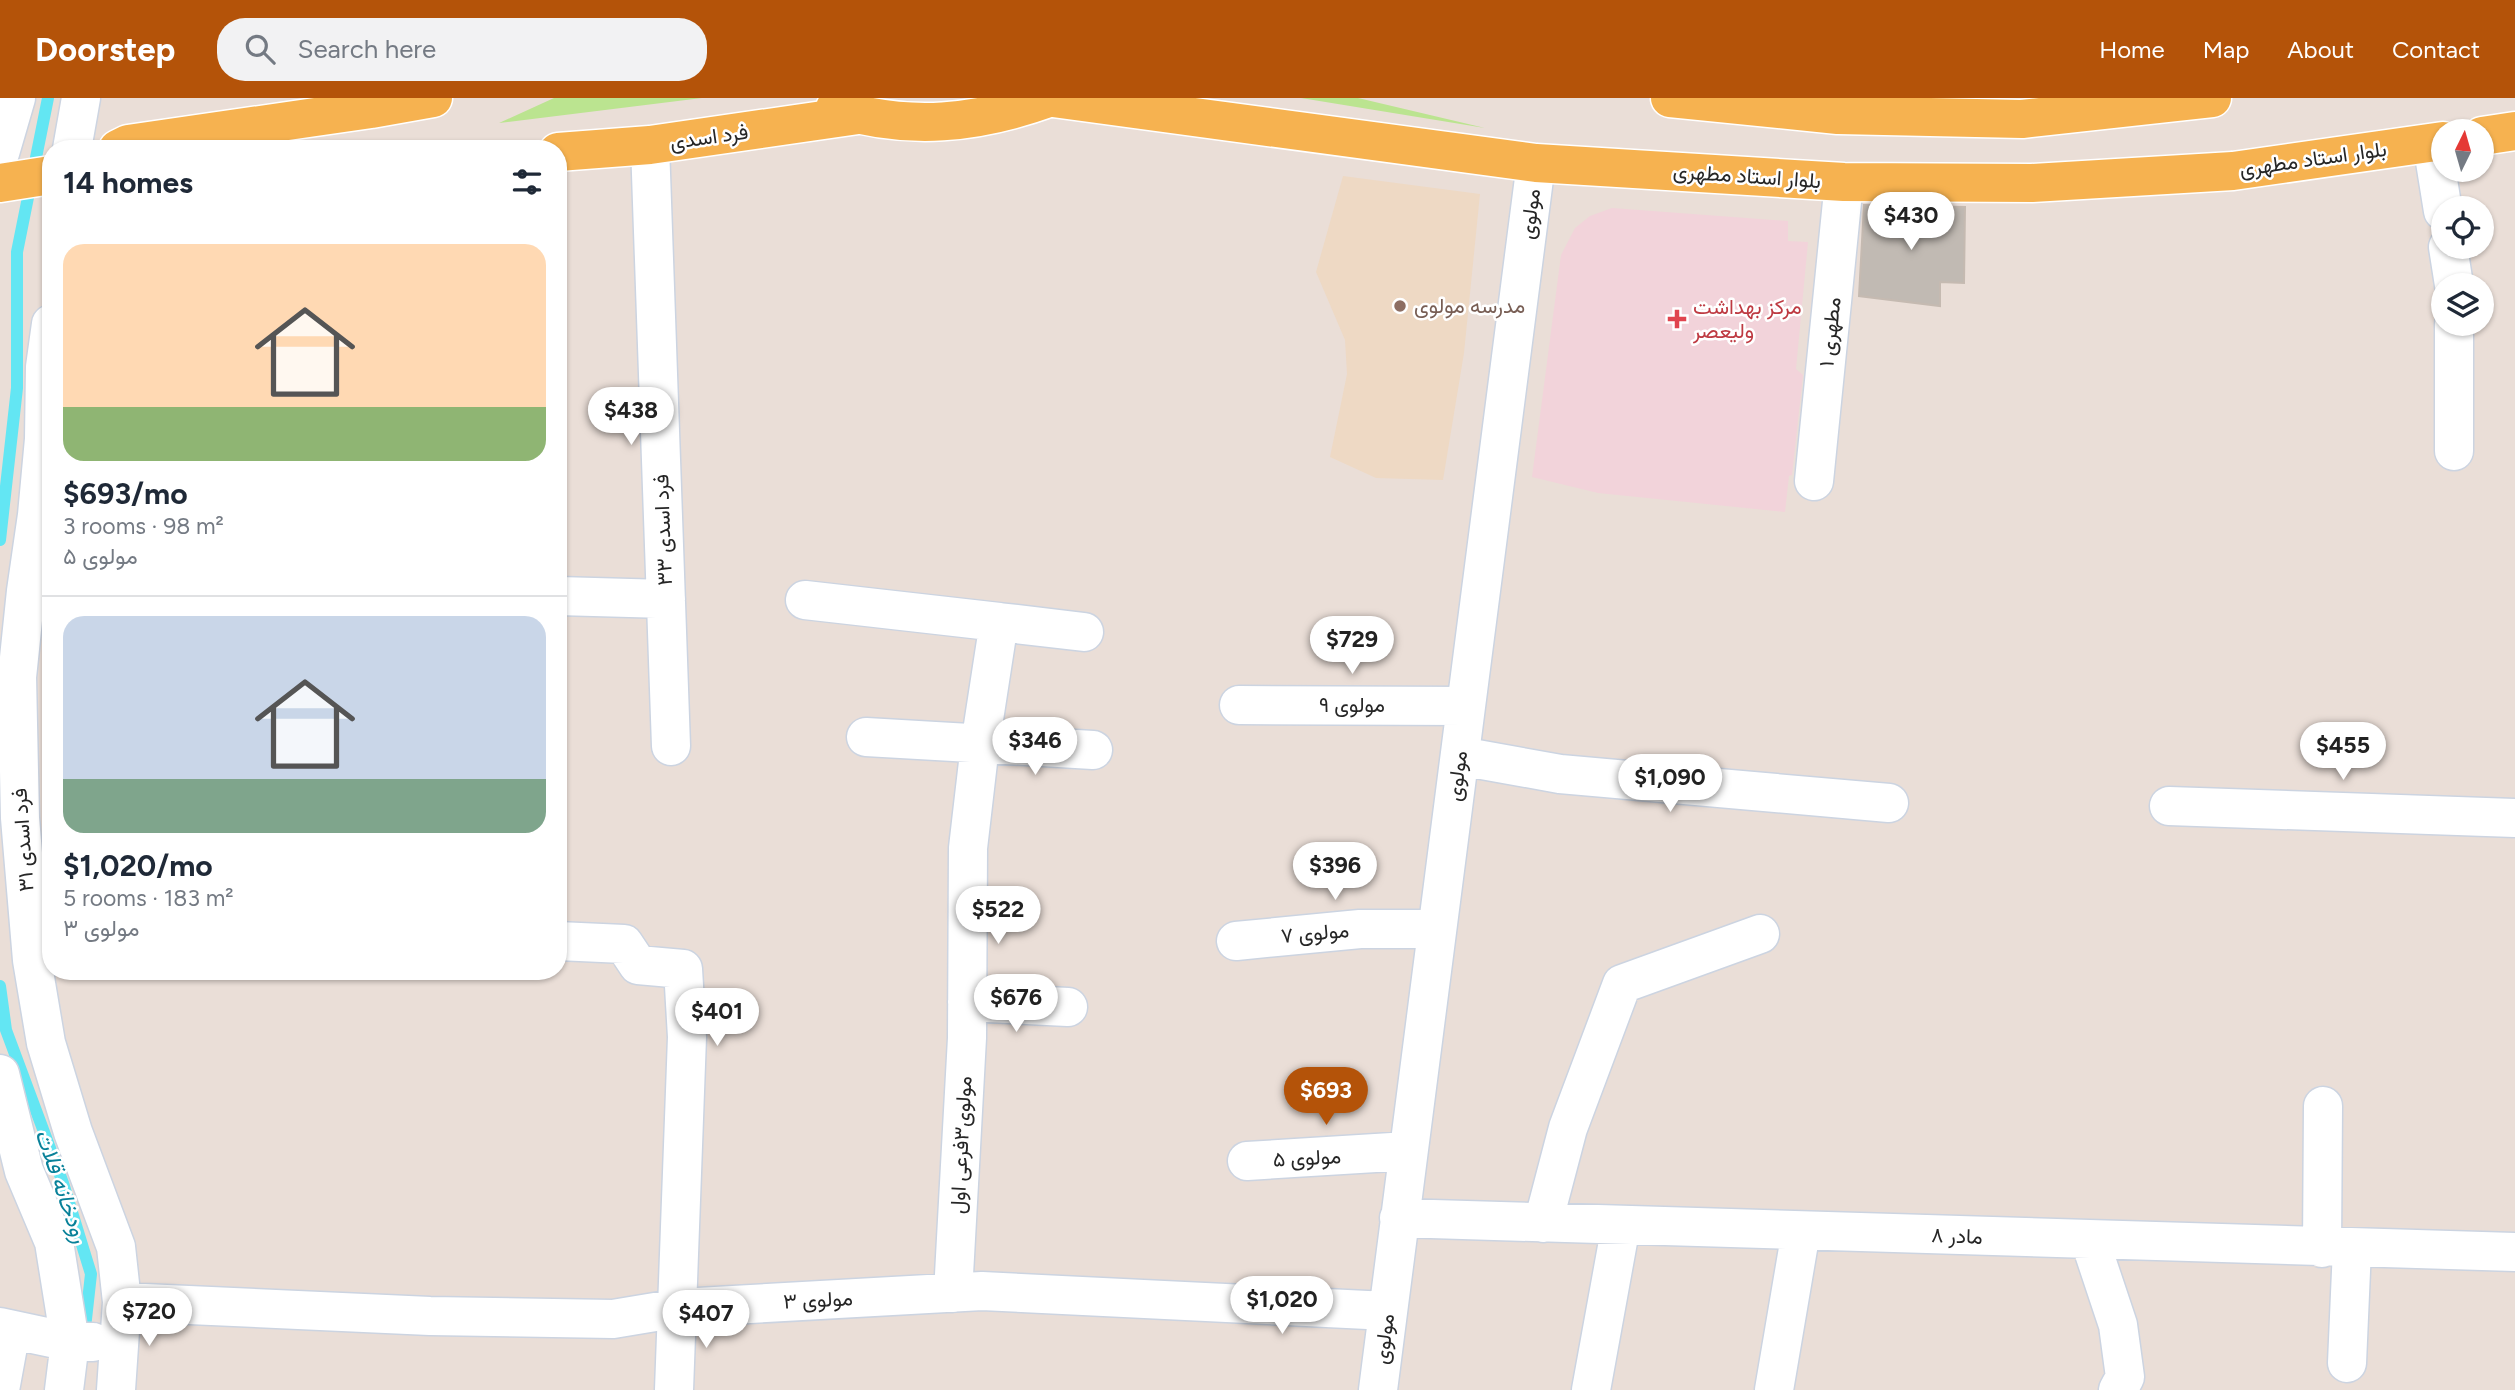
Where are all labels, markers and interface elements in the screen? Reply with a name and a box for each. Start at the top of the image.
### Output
search box [217,18,707,81]
text: Doorstep [35,30,175,69]
icon: search [241,30,279,68]
text: Search here [297,33,436,65]
text: Home [2099,35,2165,64]
text: Map [2203,35,2249,64]
text: About [2287,35,2354,64]
text: Contact [2392,35,2480,64]
street label: فرد اسدی [668,119,750,155]
north arrow [2431,119,2494,182]
map controls [2431,119,2494,336]
street label: بلوار استاد مطهری [2238,136,2388,182]
street label: بلوار استاد مطهری [1672,158,1822,194]
icon: filters [508,163,546,201]
text: 14 homes [63,164,193,201]
street label: مولوی [1514,187,1546,241]
pin: $430 [1870,192,1952,252]
button: locate [2431,196,2494,259]
text: $430 [1884,201,1939,229]
button: layers [2431,273,2494,336]
icon: home [242,289,368,415]
place label: مدرسه مولوی [1414,293,1525,319]
place label: مرکز بهداشت ولیعصر [1692,294,1802,344]
street label: مطهری ۱ [1813,296,1847,368]
marker: مدرسه مولوی [1392,298,1408,314]
marker: مرکز بهداشت ولیعصر [1667,309,1687,329]
pin: $438 [590,388,672,447]
text: $438 [604,396,658,424]
street label: فرد اسدی ۳۳ [648,474,678,586]
text: $693/mo [63,475,188,512]
text: 3 rooms · 98 m² [63,512,224,540]
text: مولوی ۵ [63,542,138,570]
pin: $729 [1311,616,1393,676]
text: $729 [1326,625,1378,653]
icon: home [242,661,368,787]
street label: مولوی ۹ [1319,692,1385,718]
pin: $346 [994,718,1076,777]
pin: $455 [2302,722,2384,782]
text: $346 [1008,726,1062,754]
text: $455 [2316,731,2370,759]
street label: مولوی [1441,749,1473,803]
pin: $1,090 [1613,754,1727,814]
text: $1,090 [1634,763,1706,791]
street label: فرد اسدی ۳۱ [6,787,40,893]
pin: $396 [1294,842,1376,902]
text: $1,020/mo [63,847,213,884]
text: $396 [1309,851,1361,879]
text: 5 rooms · 183 m² [63,884,234,912]
pin: $522 [957,886,1039,946]
text: $522 [972,895,1024,923]
text: مولوی ۳ [63,914,139,942]
street label: مولوی ۷ [1280,917,1350,949]
pin: $676 [975,974,1057,1034]
text: $676 [990,983,1042,1011]
pin: $401 [676,988,758,1048]
text: $401 [691,997,743,1025]
pin: $693 [1285,1068,1367,1127]
street label: مولوی۳فرعی اول [944,1075,978,1215]
text: $693 [1300,1076,1352,1104]
water label: رودخانه قلات [28,1125,95,1247]
street label: مولوی ۵ [1272,1143,1342,1173]
street label: مادر ۸ [1931,1222,1983,1250]
pin: $1,020 [1225,1276,1339,1336]
street label: مولوی ۳ [782,1285,854,1315]
text: $1,020 [1246,1285,1318,1313]
pin: $720 [108,1288,190,1348]
pin: $407 [665,1290,747,1350]
text: $720 [122,1297,176,1325]
text: $407 [679,1299,734,1327]
street label: مولوی [1368,1312,1400,1366]

